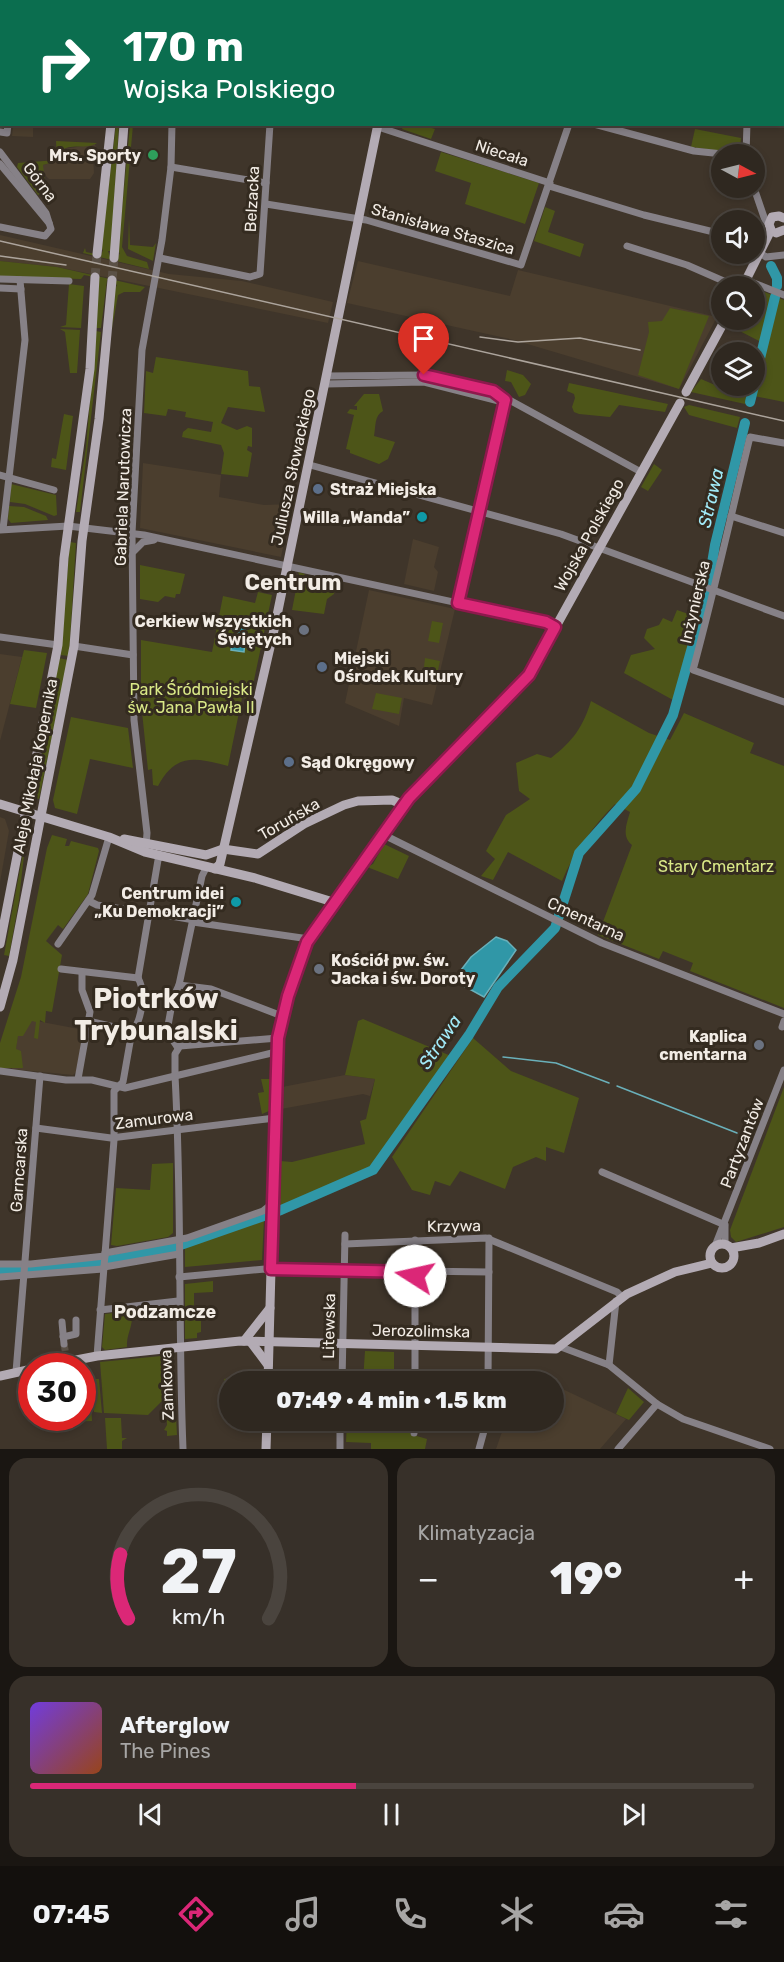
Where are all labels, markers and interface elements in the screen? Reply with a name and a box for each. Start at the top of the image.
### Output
text: 170 m [123,22,244,72]
icon: right [24,24,102,102]
text: Wojska Polskiego [123,73,336,105]
street label: Niecała [473,135,531,171]
north arrow [711,144,765,198]
map controls [711,144,765,396]
place label: Mrs. Sporty [49,146,141,165]
marker: Mrs. Sporty [146,148,160,162]
street label: Górna [19,158,61,206]
street label: Belzacka [241,165,263,233]
street label: Stanisława Staszica [369,199,517,259]
button: sound [711,210,765,264]
button: search [711,276,765,330]
pin [398,313,449,375]
icon: arrive [407,322,440,355]
button: layers [711,342,765,396]
street label: Juliusza Słowackiego [267,387,319,547]
street label: Gabriela Narutowicza [111,408,135,566]
water label: Strawa [693,466,729,530]
street label: Wojska Polskiego [550,475,628,595]
place label: Straż Miejska [330,480,437,499]
marker: Straż Miejska [311,482,325,496]
place label: Willa „Wanda” [303,508,410,527]
marker: Willa „Wanda” [415,510,429,524]
street label: Inżynierska [676,559,714,645]
district label: Centrum [244,569,342,596]
place label: Cerkiew Wszystkich Świętych [134,612,292,649]
marker: Cerkiew Wszystkich Świętych [297,623,311,637]
place label: Miejski Ośrodek Kultury [334,649,464,686]
marker: Miejski Ośrodek Kultury [315,660,329,674]
street label: Aleje Mikołaja Kopernika [9,677,61,855]
park label: Park Śródmiejski św. Jana Pawła II [127,679,255,717]
place label: Sąd Okręgowy [301,753,415,772]
marker: Sąd Okręgowy [282,755,296,769]
street label: Toruńska [255,794,323,844]
park label: Stary Cmentarz [658,857,774,876]
place label: Centrum idei „Ku Demokracji” [94,884,224,921]
street label: Cmentarna [544,893,628,945]
marker: Centrum idei „Ku Demokracji” [229,895,243,909]
place label: Kościół pw. św. Jacka i św. Doroty [331,951,476,988]
marker: Kościół pw. św. Jacka i św. Doroty [312,962,326,976]
district label: Piotrków Trybunalski [74,982,238,1047]
water label: Strawa [414,1010,466,1073]
place label: Kaplica cmentarna [659,1027,747,1064]
marker: Kaplica cmentarna [752,1038,766,1052]
street label: Partyzantów [716,1095,768,1191]
street label: Zamurowa [114,1105,194,1133]
street label: Garncarska [7,1127,31,1213]
street label: Krzywa [427,1216,481,1236]
position arrow [383,1244,447,1308]
street label: Litewska [319,1293,339,1359]
district label: Podzamcze [114,1301,217,1323]
street label: Jerozolimska [372,1321,470,1341]
street label: Zamkowa [156,1349,178,1421]
speed limit sign: 30 [18,1353,96,1431]
text: 07:49 · 4 min · 1.5 km [276,1387,507,1414]
text: Klimatyzacja [418,1521,535,1545]
text: 27 [160,1535,236,1609]
text: 19° [550,1552,622,1605]
text: − [418,1559,439,1598]
text: + [733,1559,754,1598]
text: km/h [171,1605,225,1630]
text: Afterglow [120,1712,230,1739]
text: The Pines [120,1739,211,1763]
icon: previous [134,1798,167,1831]
icon: pause [375,1798,408,1831]
icon: next [617,1798,650,1831]
icon: directions [175,1893,217,1935]
icon: music [282,1893,324,1935]
icon: phone [389,1893,431,1935]
icon: climate [496,1893,538,1935]
icon: car [603,1893,645,1935]
icon: filters [710,1893,752,1935]
text: 07:45 [32,1898,110,1930]

